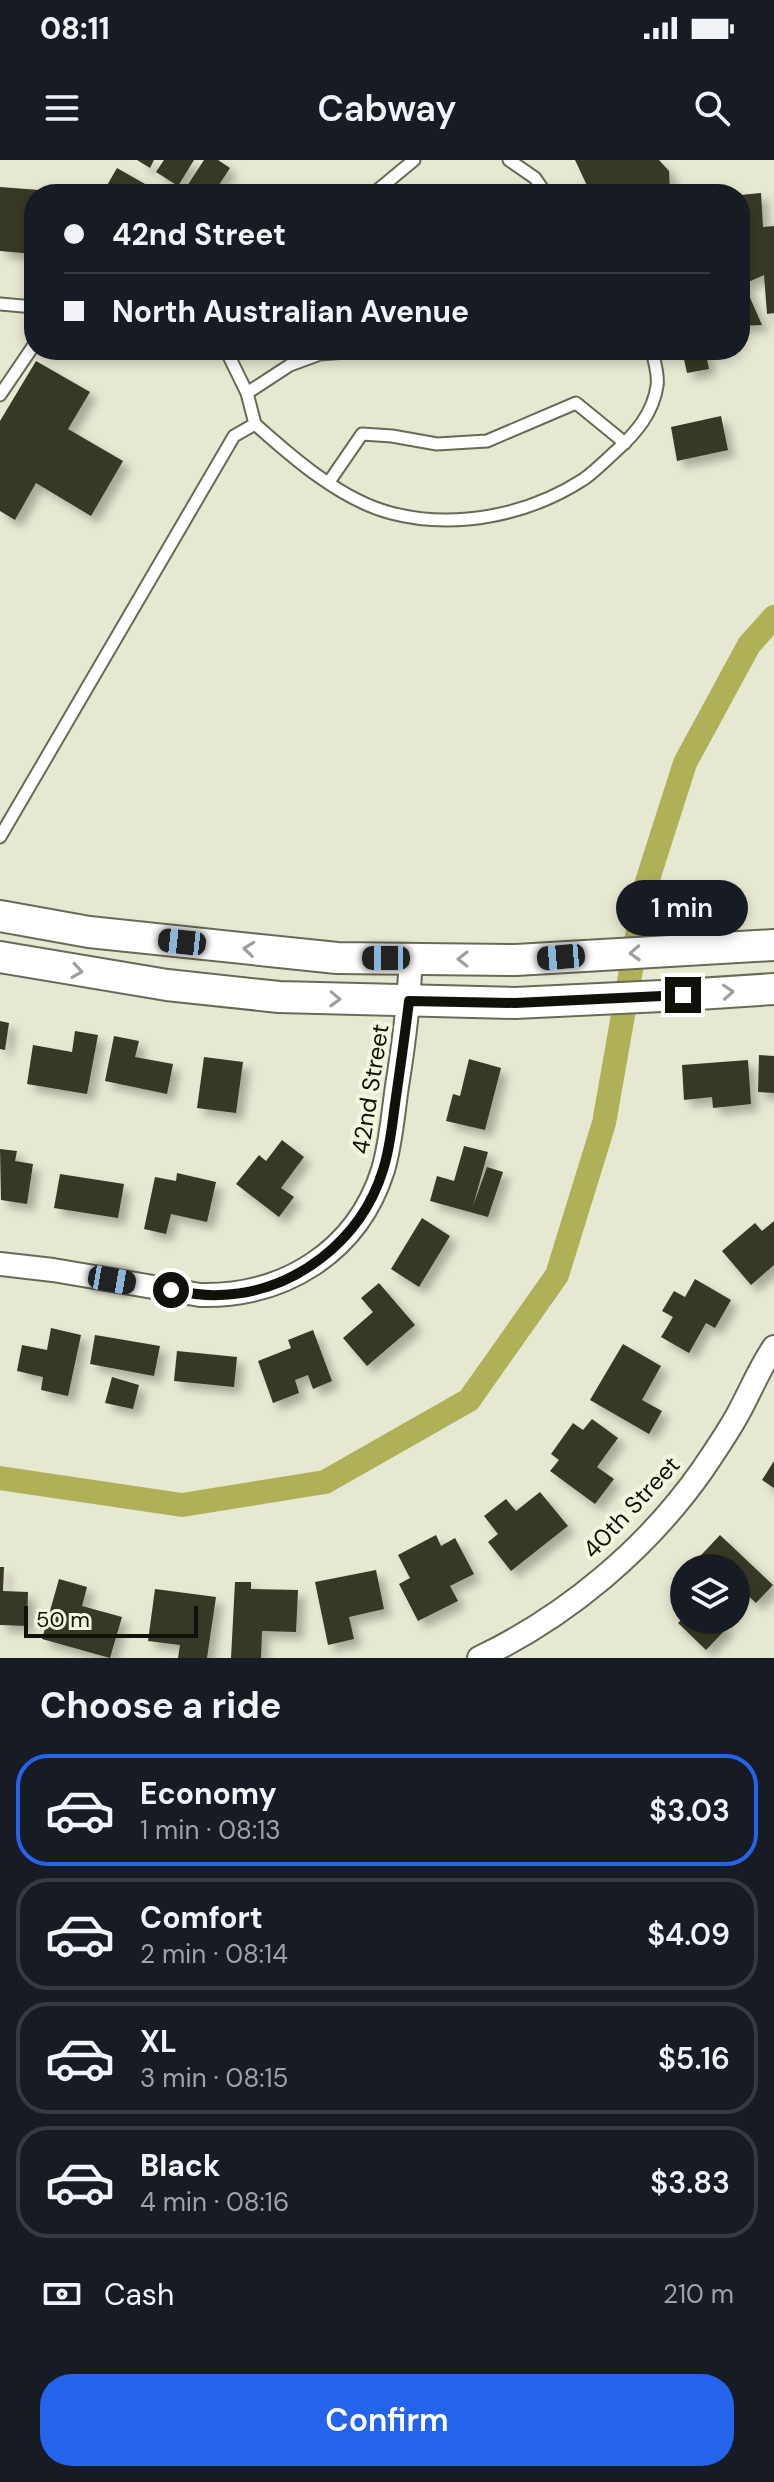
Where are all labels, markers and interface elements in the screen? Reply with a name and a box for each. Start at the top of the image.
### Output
text: 08:11 [40,9,110,48]
text: Cabway [318,85,456,132]
icon: menu [40,86,84,130]
icon: search [690,86,734,130]
text: 42nd Street [112,215,286,254]
text: North Australian Avenue [112,292,469,331]
callout: 1 min [617,879,749,935]
text: 1 min [651,891,713,925]
car [157,928,207,956]
one-way arrow [242,941,255,958]
car [536,943,586,971]
one-way arrow [628,944,641,961]
car [362,946,410,970]
one-way arrow [456,950,469,968]
one-way arrow [70,962,84,979]
route end [665,977,701,1013]
one-way arrow [722,984,735,1001]
one-way arrow [329,990,342,1007]
street label: 42nd Street [344,1022,396,1156]
car [86,1264,138,1296]
route start [153,1272,189,1308]
street label: 40th Street [576,1449,686,1565]
map controls [670,1554,750,1634]
button: layers [670,1554,750,1634]
scale bar [24,1602,198,1638]
text: 50 m [36,1605,90,1634]
text: Choose a ride [40,1682,281,1729]
icon: car [44,1774,116,1846]
text: Economy [140,1774,277,1813]
text: $3.03 [649,1791,730,1830]
text: 1 min · 08:13 [140,1813,281,1847]
icon: car [44,1898,116,1970]
text: Comfort [140,1898,263,1937]
text: $4.09 [647,1915,730,1954]
text: 2 min · 08:14 [140,1937,288,1971]
icon: car [44,2022,116,2094]
text: XL [140,2022,177,2061]
text: $5.16 [658,2039,730,2078]
text: 3 min · 08:15 [140,2061,288,2095]
icon: car [44,2146,116,2218]
text: Black [140,2146,220,2185]
text: $3.83 [650,2163,730,2202]
text: 4 min · 08:16 [140,2185,289,2219]
icon: cash [40,2272,84,2316]
text: Cash [104,2275,174,2314]
text: 210 m [663,2277,734,2311]
button: Confirm [40,2374,734,2466]

